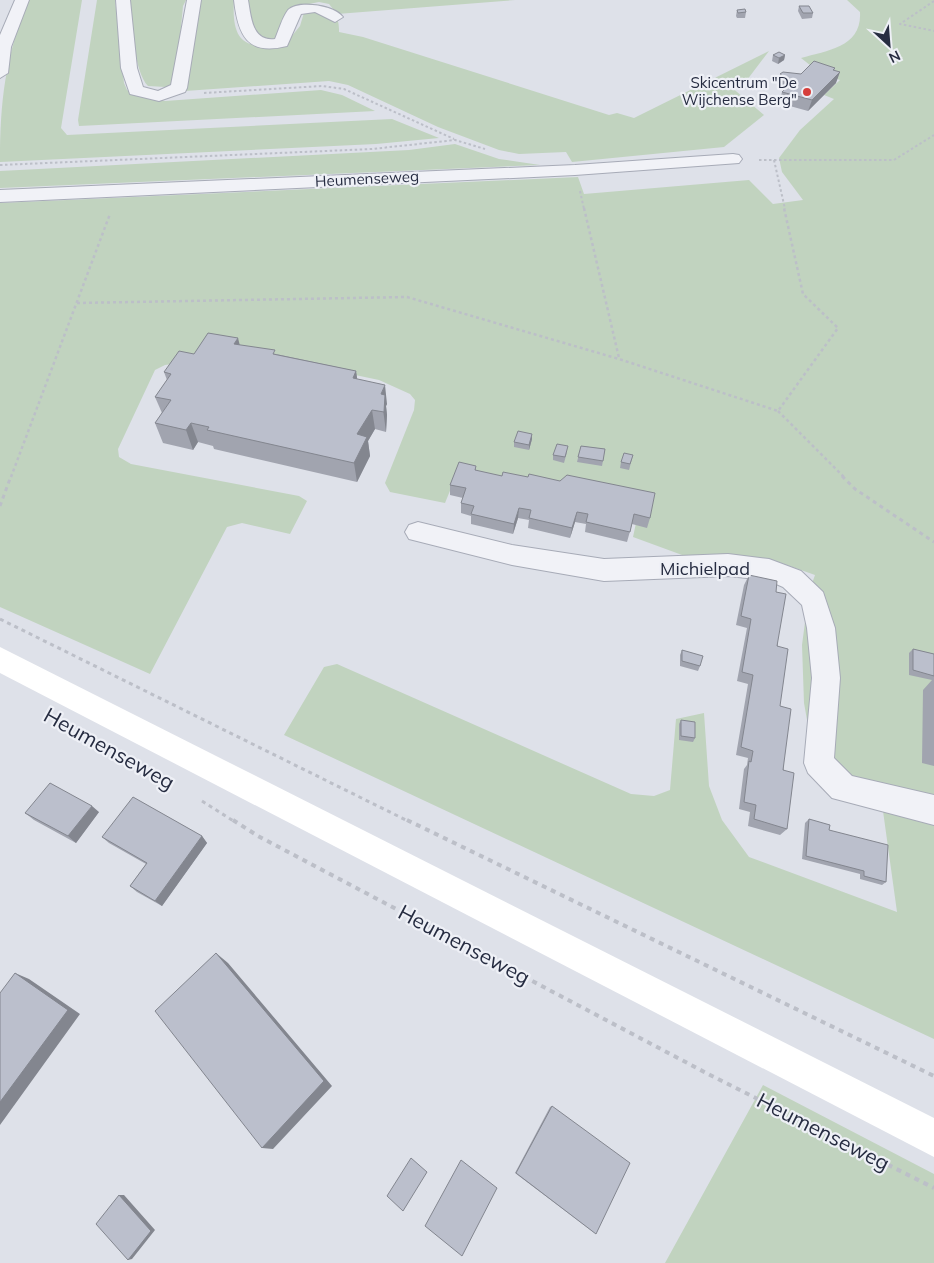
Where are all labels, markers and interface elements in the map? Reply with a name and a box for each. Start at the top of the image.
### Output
north arrow [864,20,914,70]
text: N [886,46,903,67]
place label: Skicentrum "De Wijchense Berg" [682,73,797,109]
marker: Skicentrum "De Wijchense Berg" [801,86,813,98]
street label: Heumenseweg [315,166,419,191]
street label: Michielpad [660,557,750,580]
street label: Heumenseweg [39,701,179,795]
street label: Heumenseweg [394,898,535,990]
street label: Heumenseweg [753,1086,894,1176]

